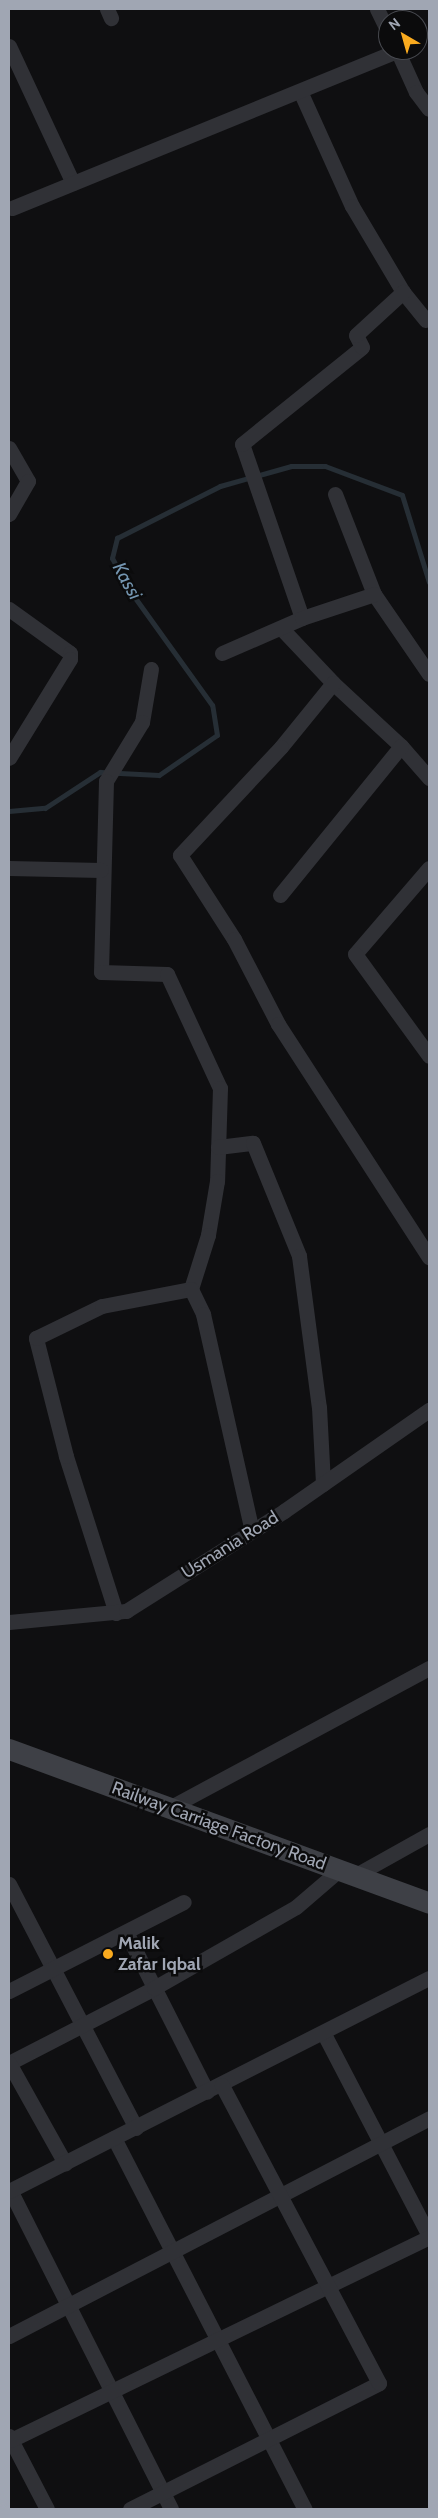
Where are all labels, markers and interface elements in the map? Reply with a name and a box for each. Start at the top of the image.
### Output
north arrow [378,10,428,60]
text: N [385,14,404,34]
water label: Kassi [107,558,147,604]
street label: Usmania Road [178,1507,282,1583]
street label: Railway Carriage Factory Road [109,1777,329,1875]
place label: Malik Zafar Iqbal [118,1933,201,1976]
marker: Malik Zafar Iqbal [102,1948,114,1960]

